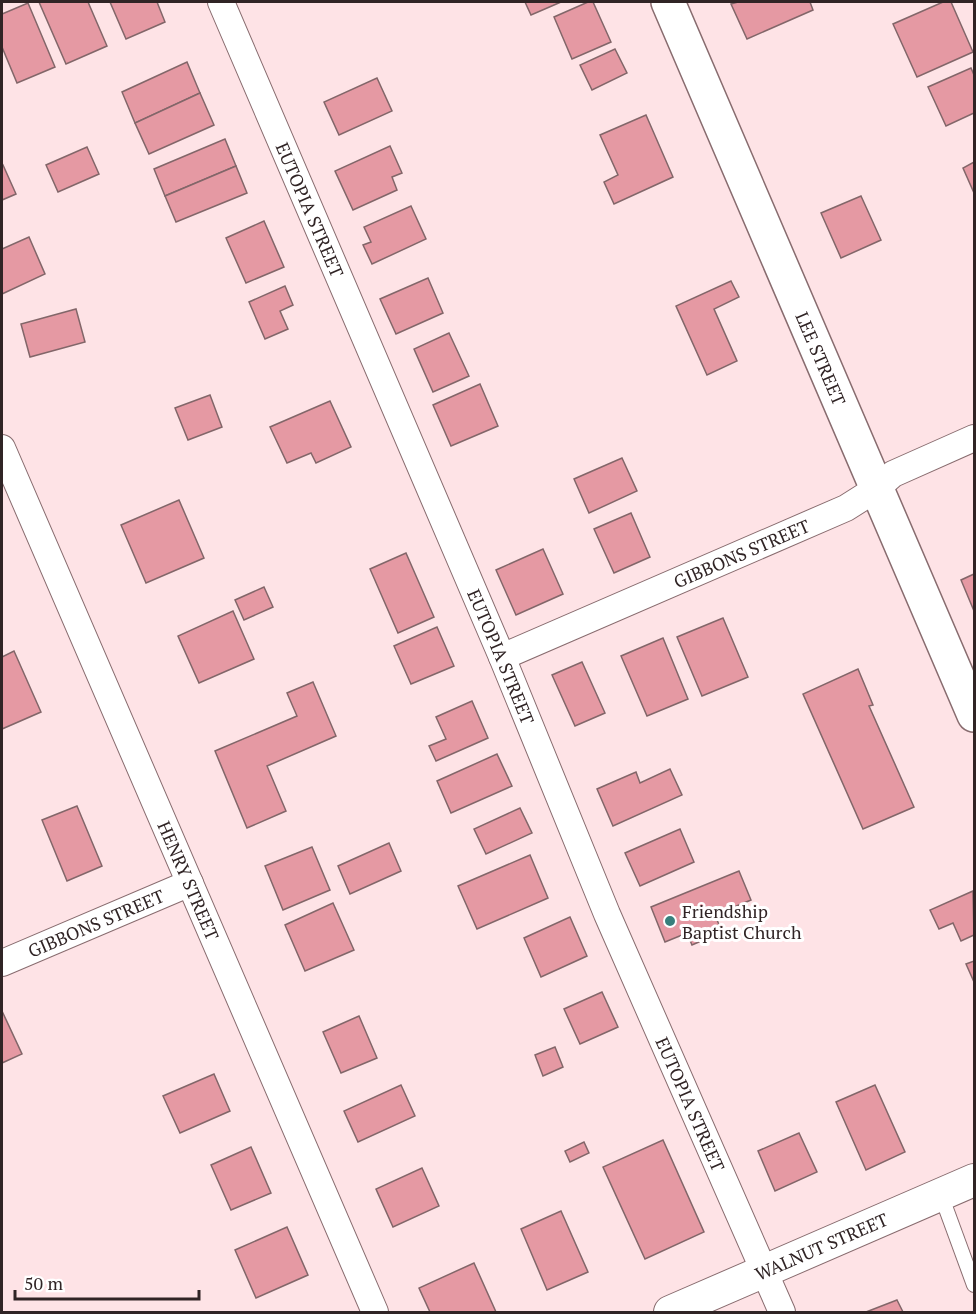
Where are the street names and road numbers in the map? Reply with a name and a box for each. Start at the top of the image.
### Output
street label: EUTOPIA STREET [271,139,350,281]
street label: LEE STREET [790,308,852,409]
street label: GIBBONS STREET [670,513,813,593]
street label: EUTOPIA STREET [462,585,540,728]
street label: HENRY STREET [152,817,225,944]
street label: GIBBONS STREET [24,883,168,963]
street label: EUTOPIA STREET [651,1033,731,1175]
street label: WALNUT STREET [751,1207,892,1286]

